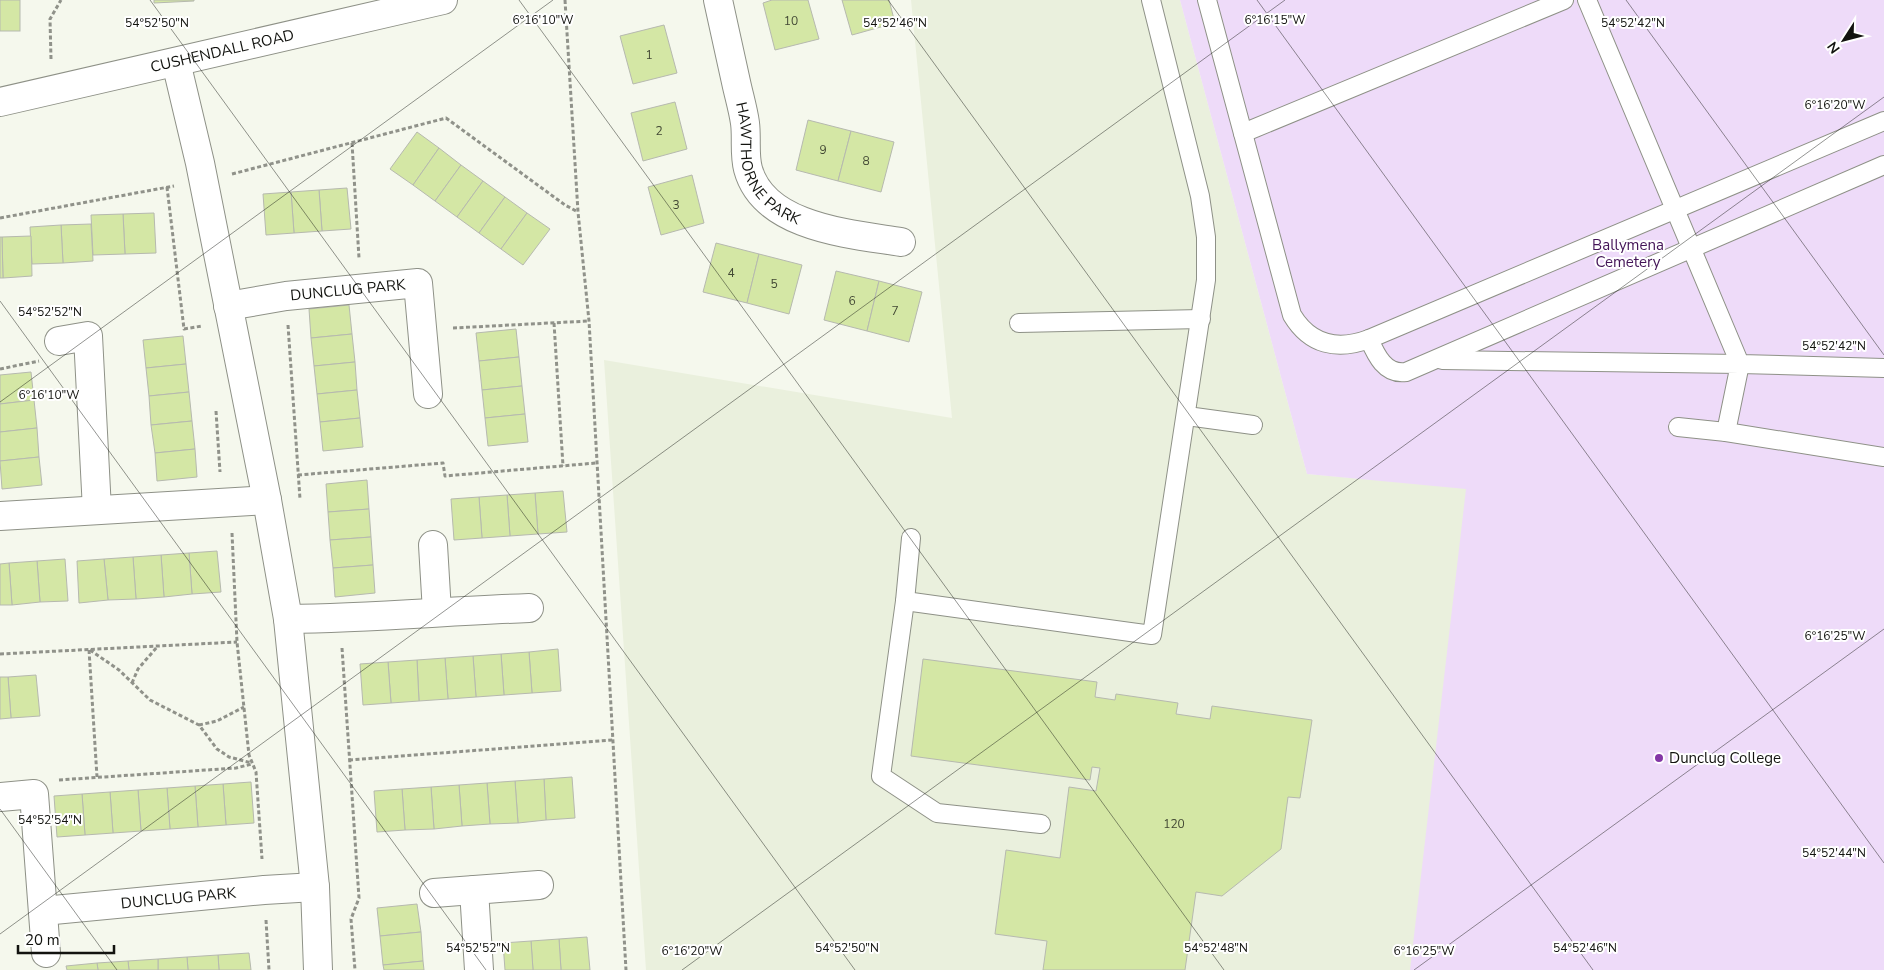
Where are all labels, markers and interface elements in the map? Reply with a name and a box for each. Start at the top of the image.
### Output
text: 6°16'10"W [512,12,574,28]
text: 6°16'15"W [1244,12,1306,28]
house number: 10 [784,13,798,29]
text: 54°52'50"N [125,15,189,31]
text: 54°52'46"N [863,15,927,31]
text: 54°52'42"N [1601,15,1665,31]
north arrow [1819,15,1869,65]
street label: CUSHENDALL ROAD [148,25,296,77]
text: N [1823,38,1845,57]
house number: 1 [645,47,653,63]
text: 6°16'20"W [1804,97,1866,113]
street label: HAWTHORNE PARK [731,100,804,230]
house number: 2 [655,123,663,139]
house number: 9 [819,142,827,158]
house number: 8 [862,153,870,169]
house number: 3 [672,197,680,213]
park label: Ballymena Cemetery [1592,235,1664,272]
house number: 4 [727,265,735,281]
street label: DUNCLUG PARK [289,274,407,306]
house number: 5 [770,276,778,292]
house number: 6 [848,293,856,309]
house number: 7 [891,303,899,319]
text: 54°52'52"N [18,304,82,320]
text: 54°52'42"N [1802,338,1866,354]
text: 6°16'10"W [18,387,80,403]
text: 6°16'25"W [1804,628,1866,644]
place label: Dunclug College [1669,748,1781,768]
marker: Dunclug College [1653,752,1665,764]
text: 54°52'54"N [18,812,82,828]
house number: 120 [1163,816,1185,832]
text: 54°52'44"N [1802,845,1866,861]
street label: DUNCLUG PARK [120,883,237,914]
scale bar [18,922,114,954]
text: 20 m [25,930,60,950]
text: 54°52'52"N [446,940,510,956]
text: 54°52'50"N [815,940,879,956]
text: 54°52'48"N [1184,940,1248,956]
text: 54°52'46"N [1553,940,1617,956]
text: 6°16'20"W [661,943,723,959]
text: 6°16'25"W [1393,943,1455,959]

